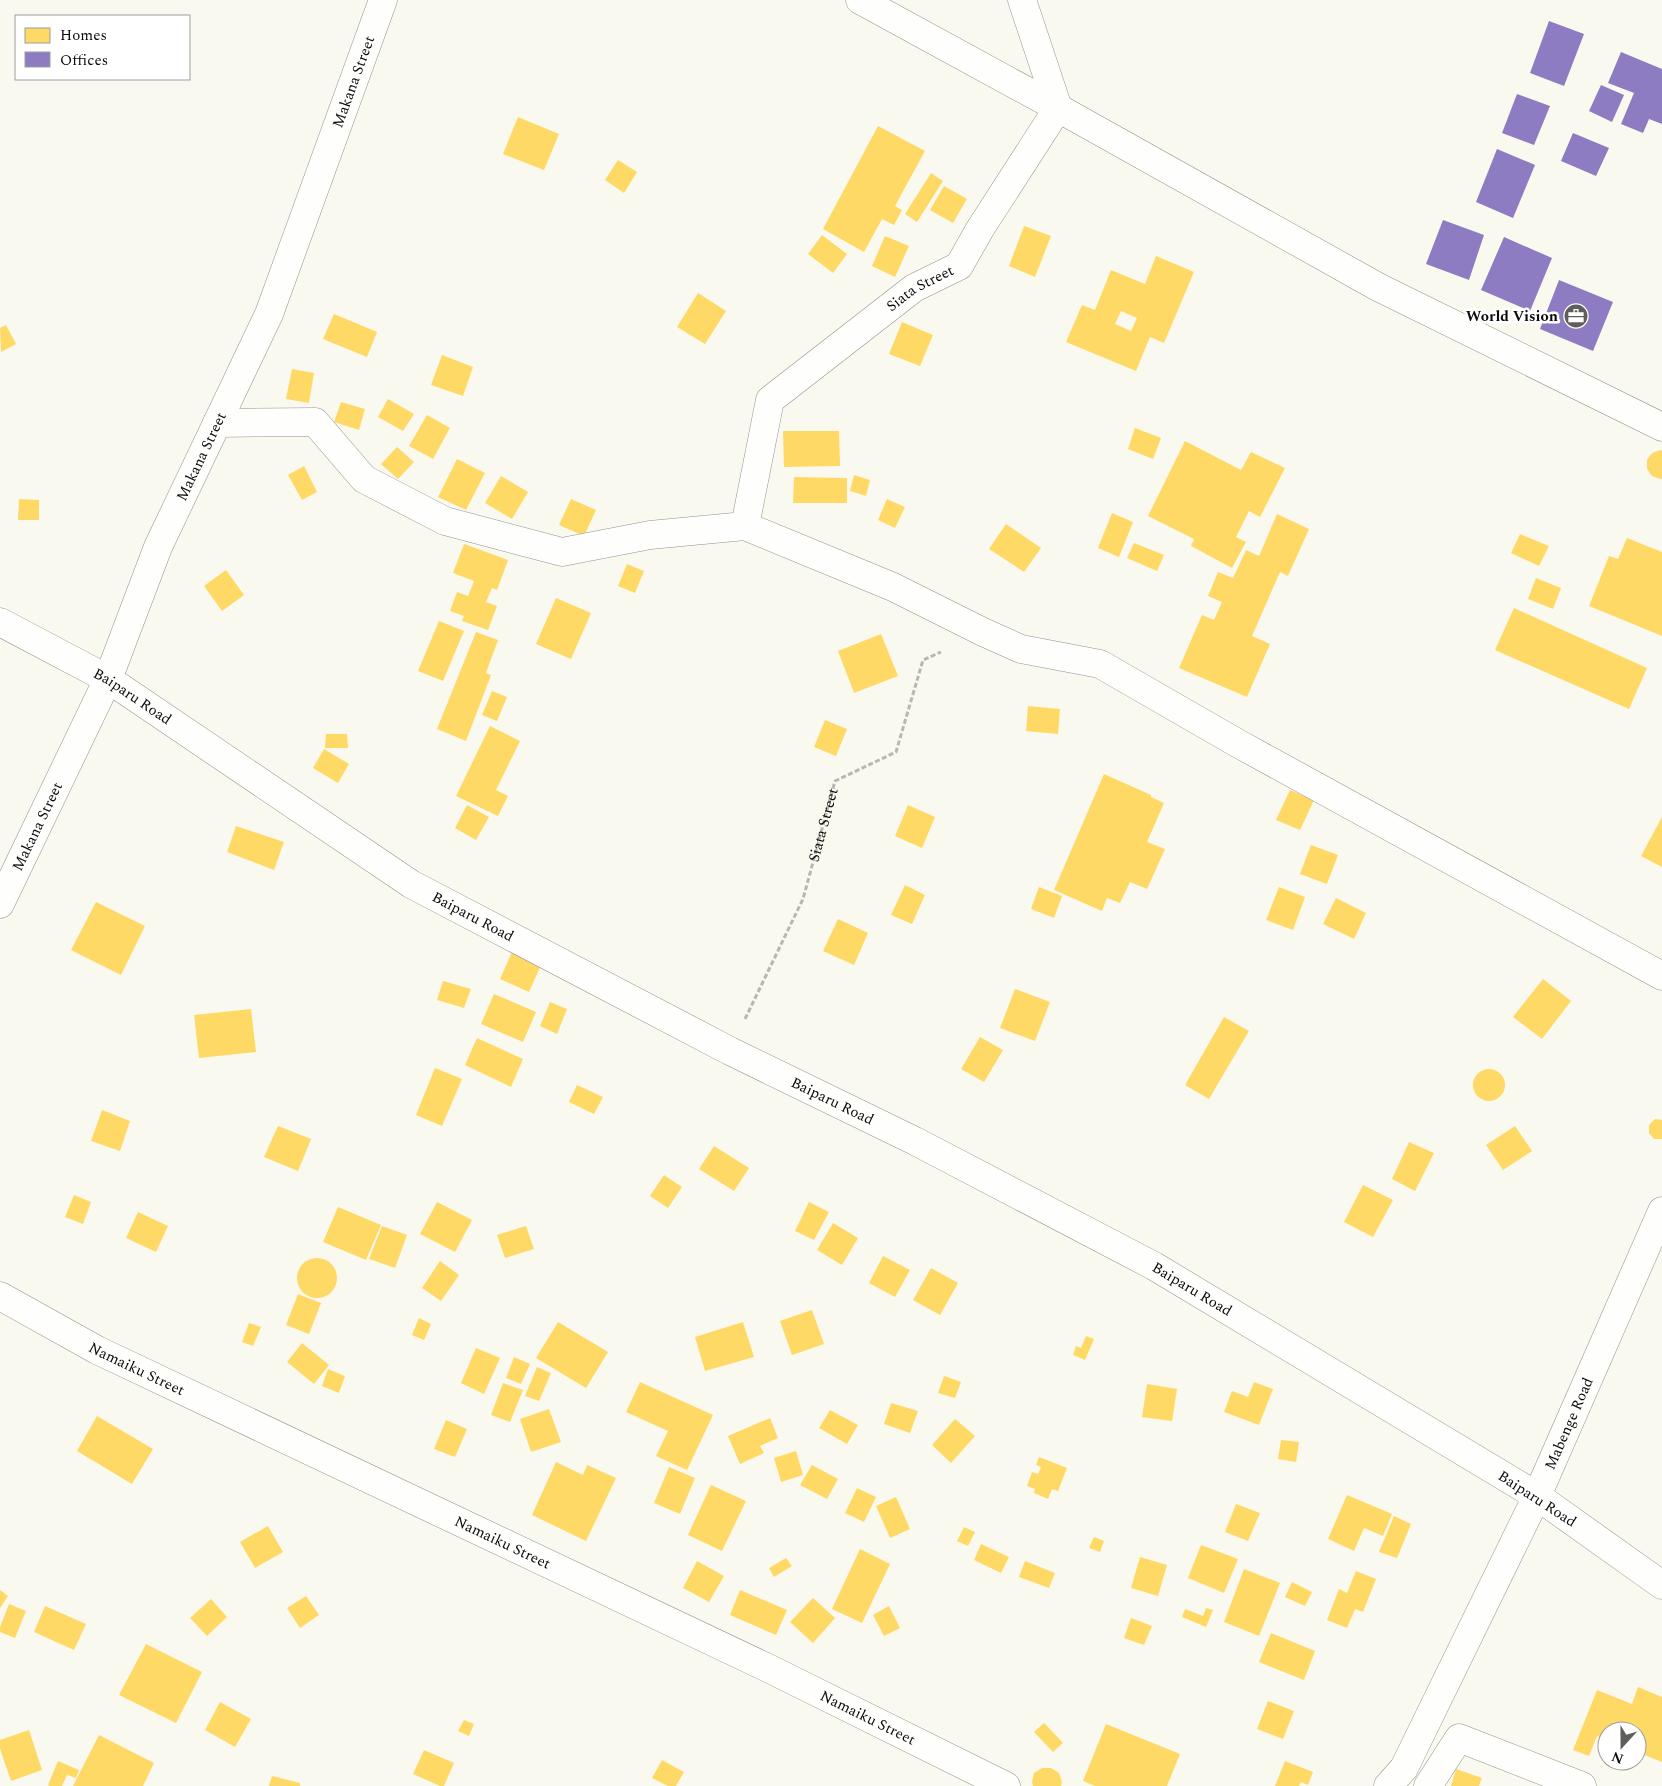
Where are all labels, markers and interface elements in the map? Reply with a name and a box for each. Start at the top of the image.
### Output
legend [15,15,190,80]
text: Homes [60,24,107,47]
street label: Makana Street [326,32,381,131]
text: Offices [60,49,108,72]
street label: Siata Street [881,259,958,317]
office icon: World Vision [1563,303,1589,329]
place label: World Vision [1466,305,1558,328]
street label: Makana Street [170,408,232,505]
street label: Baiparu Road [89,662,176,730]
street label: Makana Street [6,778,68,875]
street label: Siata Street [802,785,844,865]
street label: Baiparu Road [428,885,518,948]
street label: Baiparu Road [787,1071,878,1131]
street label: Baiparu Road [1148,1256,1237,1322]
street label: Namaiku Street [84,1336,189,1401]
street label: Mabenge Road [1538,1374,1599,1473]
street label: Baiparu Road [1493,1465,1581,1533]
street label: Namaiku Street [451,1510,555,1575]
street label: Namaiku Street [816,1684,919,1751]
north arrow [1597,1721,1647,1771]
text: N [1608,1746,1627,1770]

